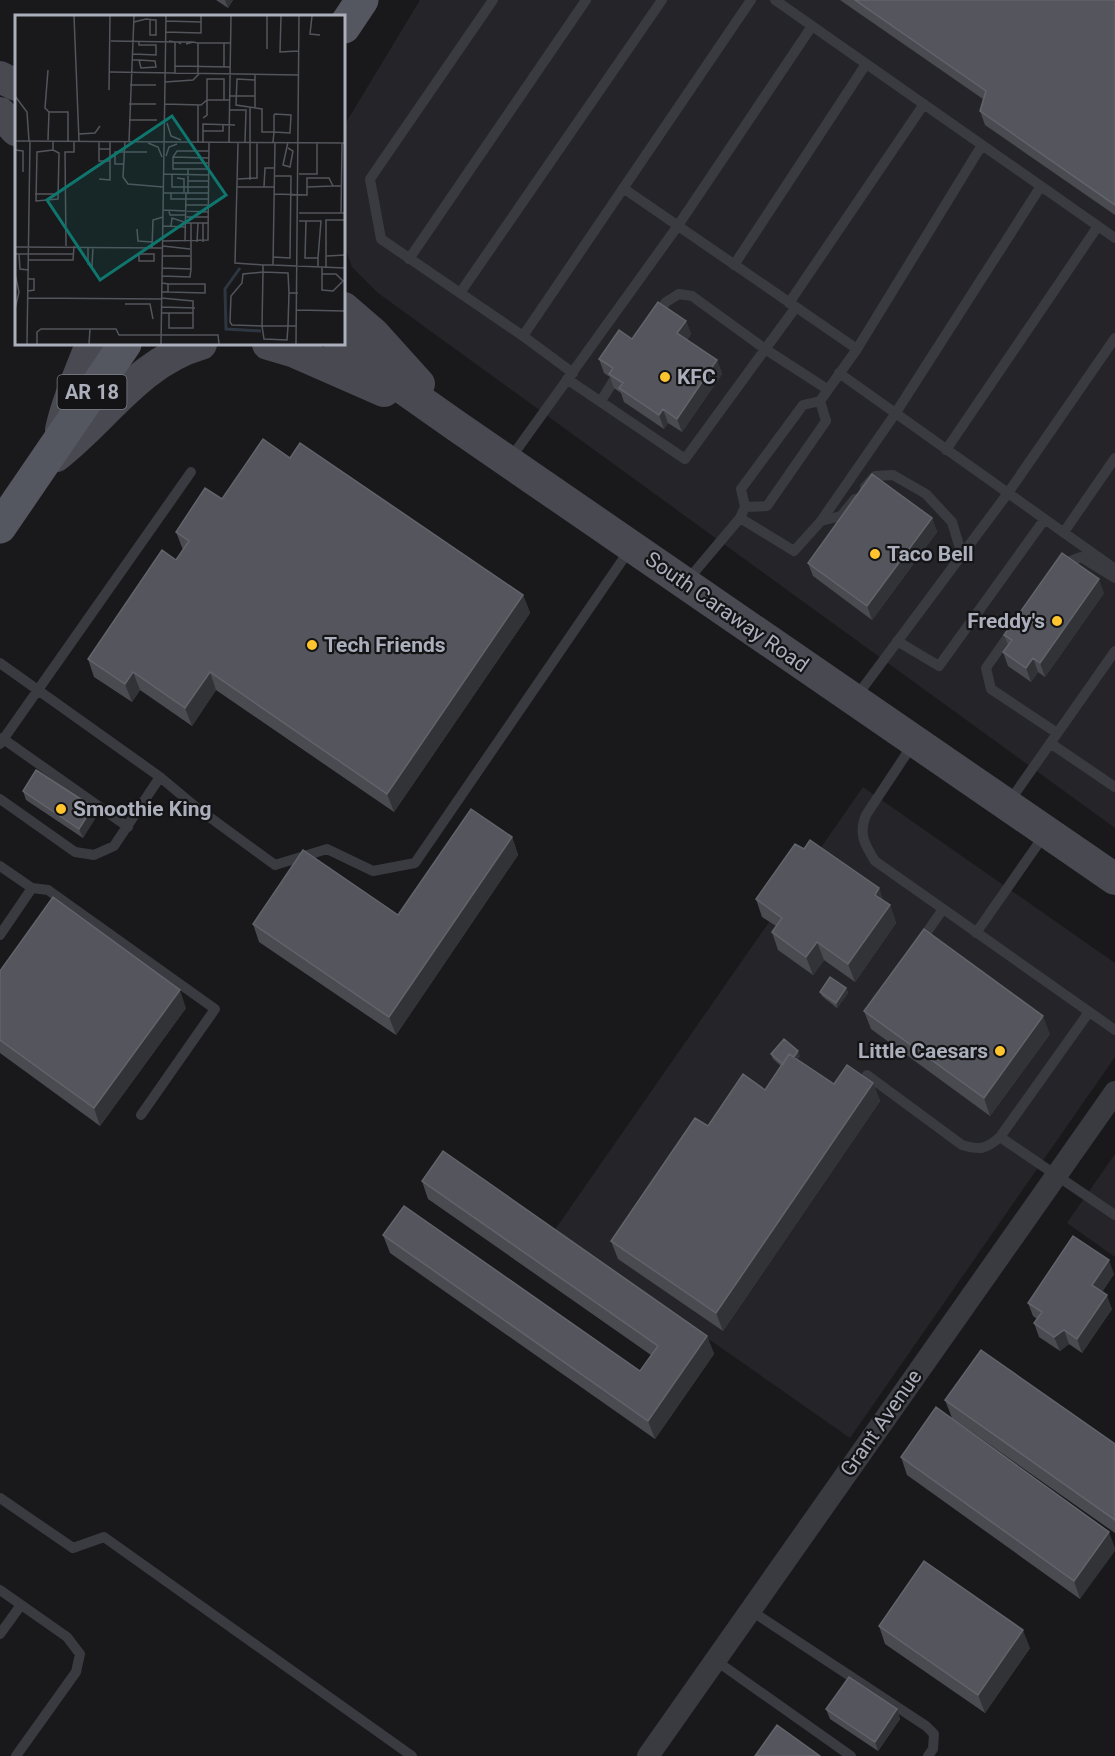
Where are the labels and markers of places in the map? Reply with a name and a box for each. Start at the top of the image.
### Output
place label: KFC [677,365,716,389]
marker: KFC [658,370,672,384]
place label: Taco Bell [887,542,974,566]
marker: Taco Bell [868,547,882,561]
place label: Freddy's [967,609,1045,633]
marker: Freddy's [1050,614,1064,628]
place label: Tech Friends [324,633,446,657]
marker: Tech Friends [305,638,319,652]
place label: Smoothie King [73,797,212,821]
marker: Smoothie King [54,802,68,816]
place label: Little Caesars [858,1039,988,1063]
marker: Little Caesars [993,1044,1007,1058]

